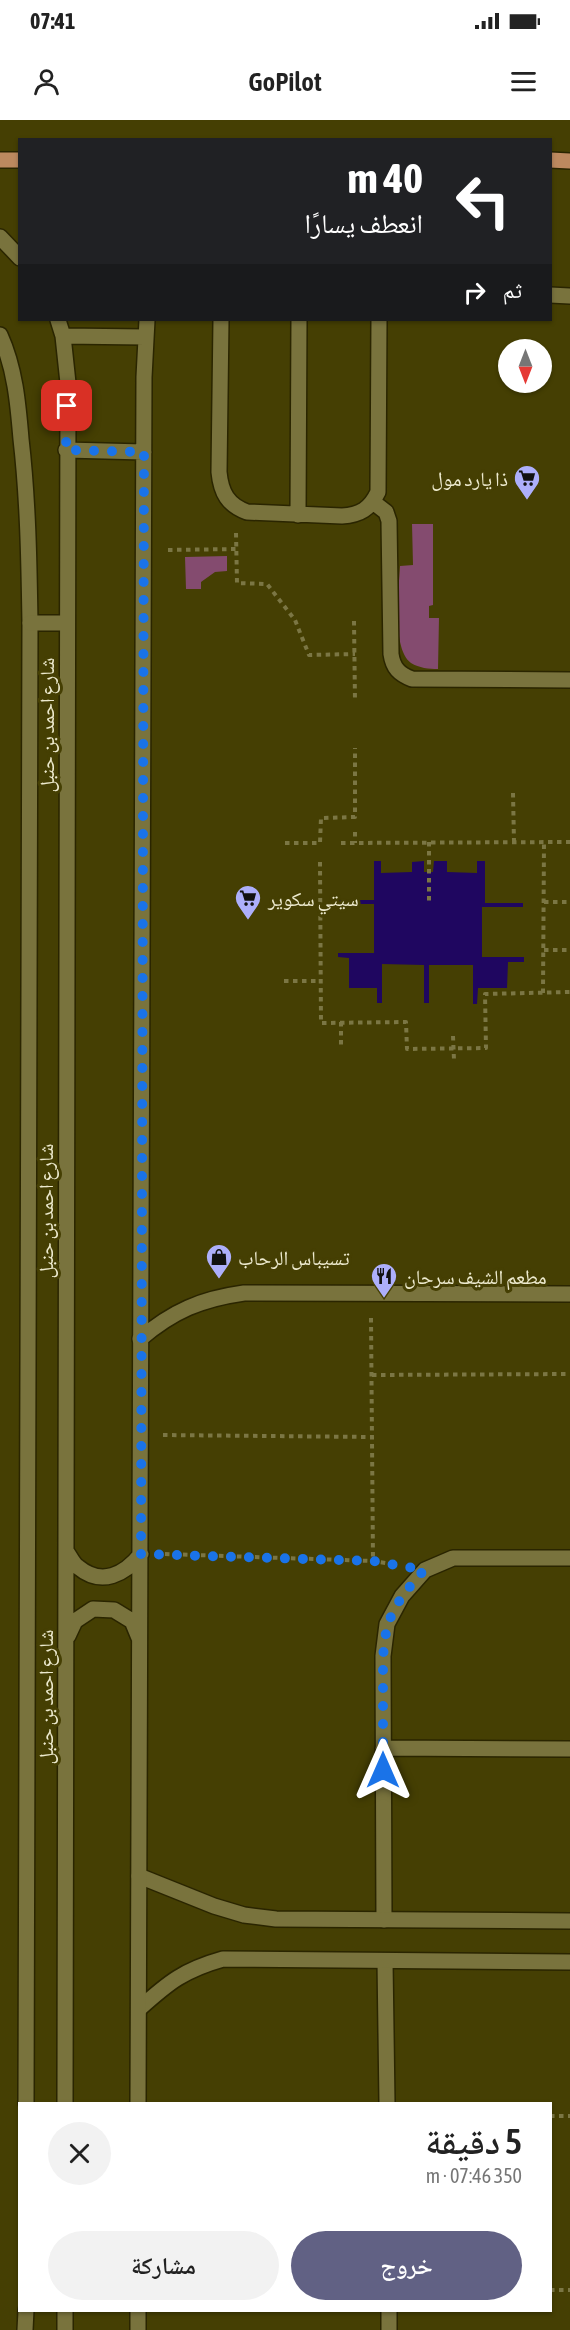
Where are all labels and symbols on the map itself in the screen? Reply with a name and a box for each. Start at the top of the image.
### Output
north arrow [498,339,552,393]
pin [41,380,92,431]
supermarket icon: ذا يارد مول [512,463,542,501]
place label: ذا يارد مول [431,467,508,491]
street label: شارع احمد بن حنبل [35,658,60,792]
supermarket icon: سيتي سكوير [233,883,263,921]
place label: سيتي سكوير [267,887,359,915]
street label: شارع احمد بن حنبل [34,1144,59,1278]
shop icon: تسيباس الرحاب [204,1242,234,1280]
place label: تسيباس الرحاب [238,1246,350,1270]
restaurant icon: مطعم الشيف سرحان [369,1261,399,1299]
place label: مطعم الشيف سرحان [404,1265,547,1291]
street label: شارع احمد بن حنبل [34,1630,59,1764]
position arrow [351,1738,415,1802]

